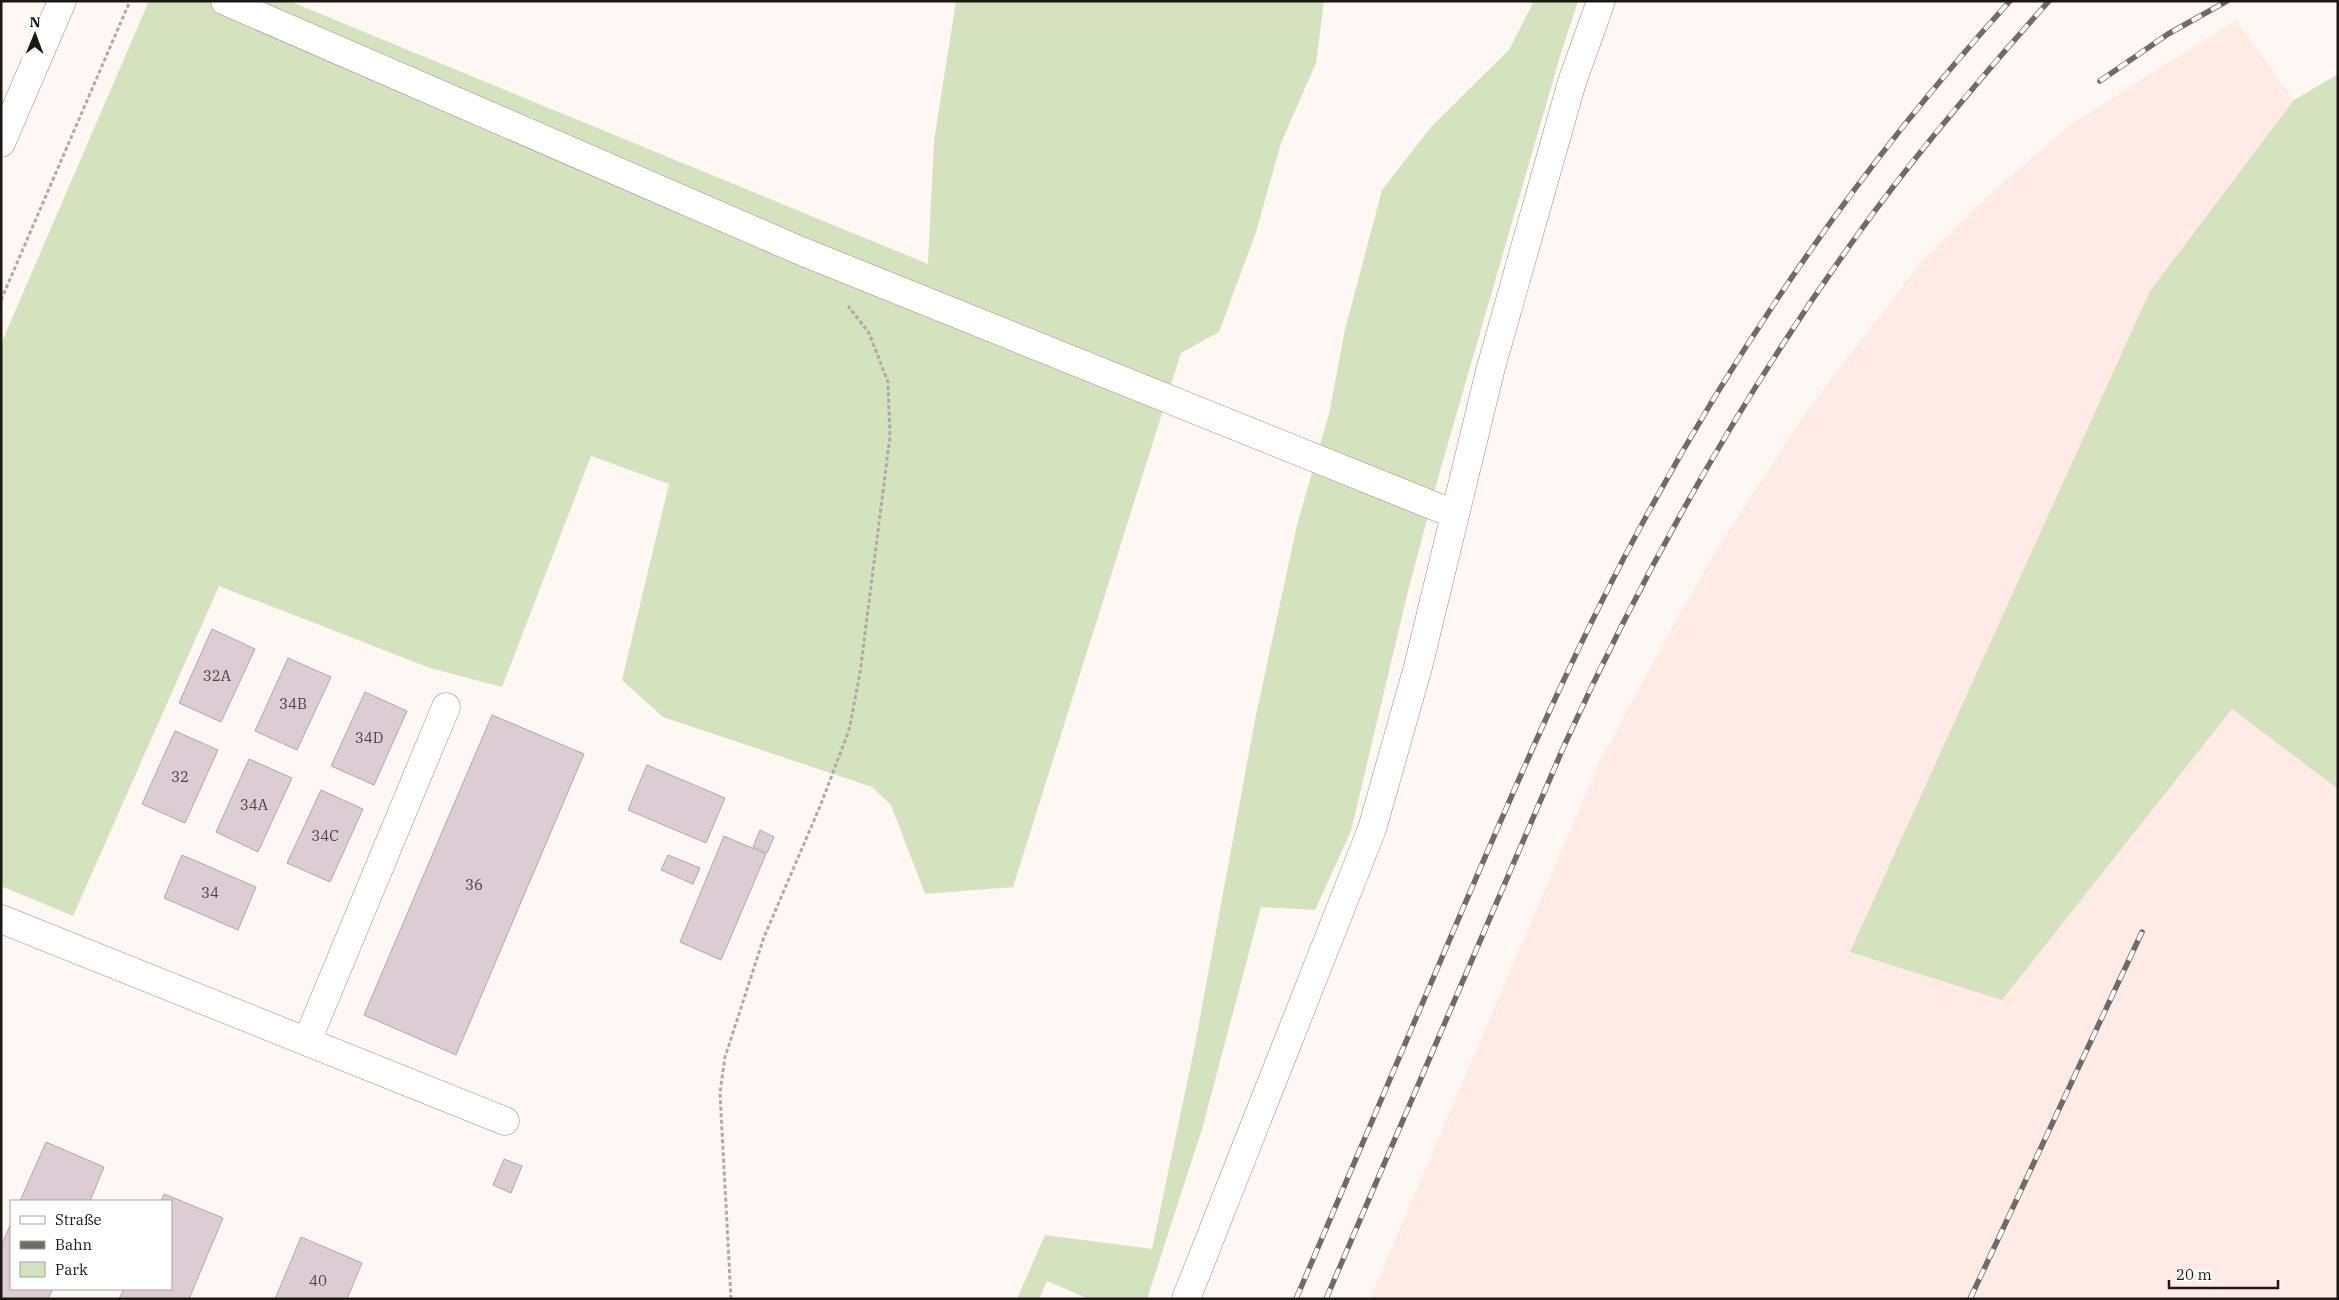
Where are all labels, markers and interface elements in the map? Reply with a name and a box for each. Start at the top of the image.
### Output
north arrow [10,10,60,60]
text: N [30,13,41,31]
house number: 32A [203,666,232,685]
house number: 34B [279,694,307,713]
house number: 34D [355,728,383,747]
house number: 32 [171,767,189,786]
house number: 34A [240,795,269,814]
house number: 34C [311,826,339,845]
house number: 36 [465,875,483,894]
house number: 34 [201,883,219,902]
legend [10,1200,172,1290]
text: Straße [55,1210,102,1229]
text: Bahn [55,1235,93,1254]
scale bar [2169,1258,2278,1290]
text: Park [55,1260,88,1279]
text: 20 m [2176,1265,2212,1284]
house number: 40 [309,1271,327,1290]

